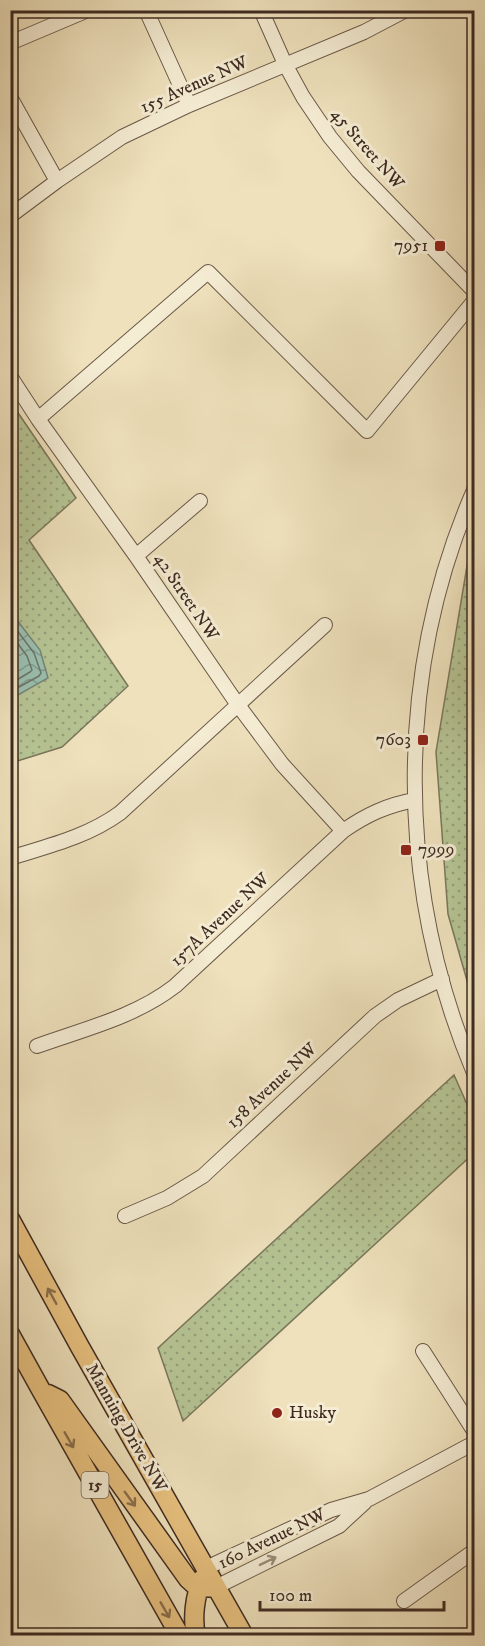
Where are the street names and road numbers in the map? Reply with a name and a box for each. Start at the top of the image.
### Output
street label: 155 Avenue NW [137,51,252,118]
street label: 45 Street NW [326,104,409,195]
street label: 42 Street NW [149,549,224,645]
street label: 157A Avenue NW [166,868,274,971]
street label: 158 Avenue NW [222,1038,322,1133]
street label: Manning Drive NW [80,1360,172,1497]
road number: 15 [82,1472,109,1498]
street label: 160 Avenue NW [215,1503,330,1574]

